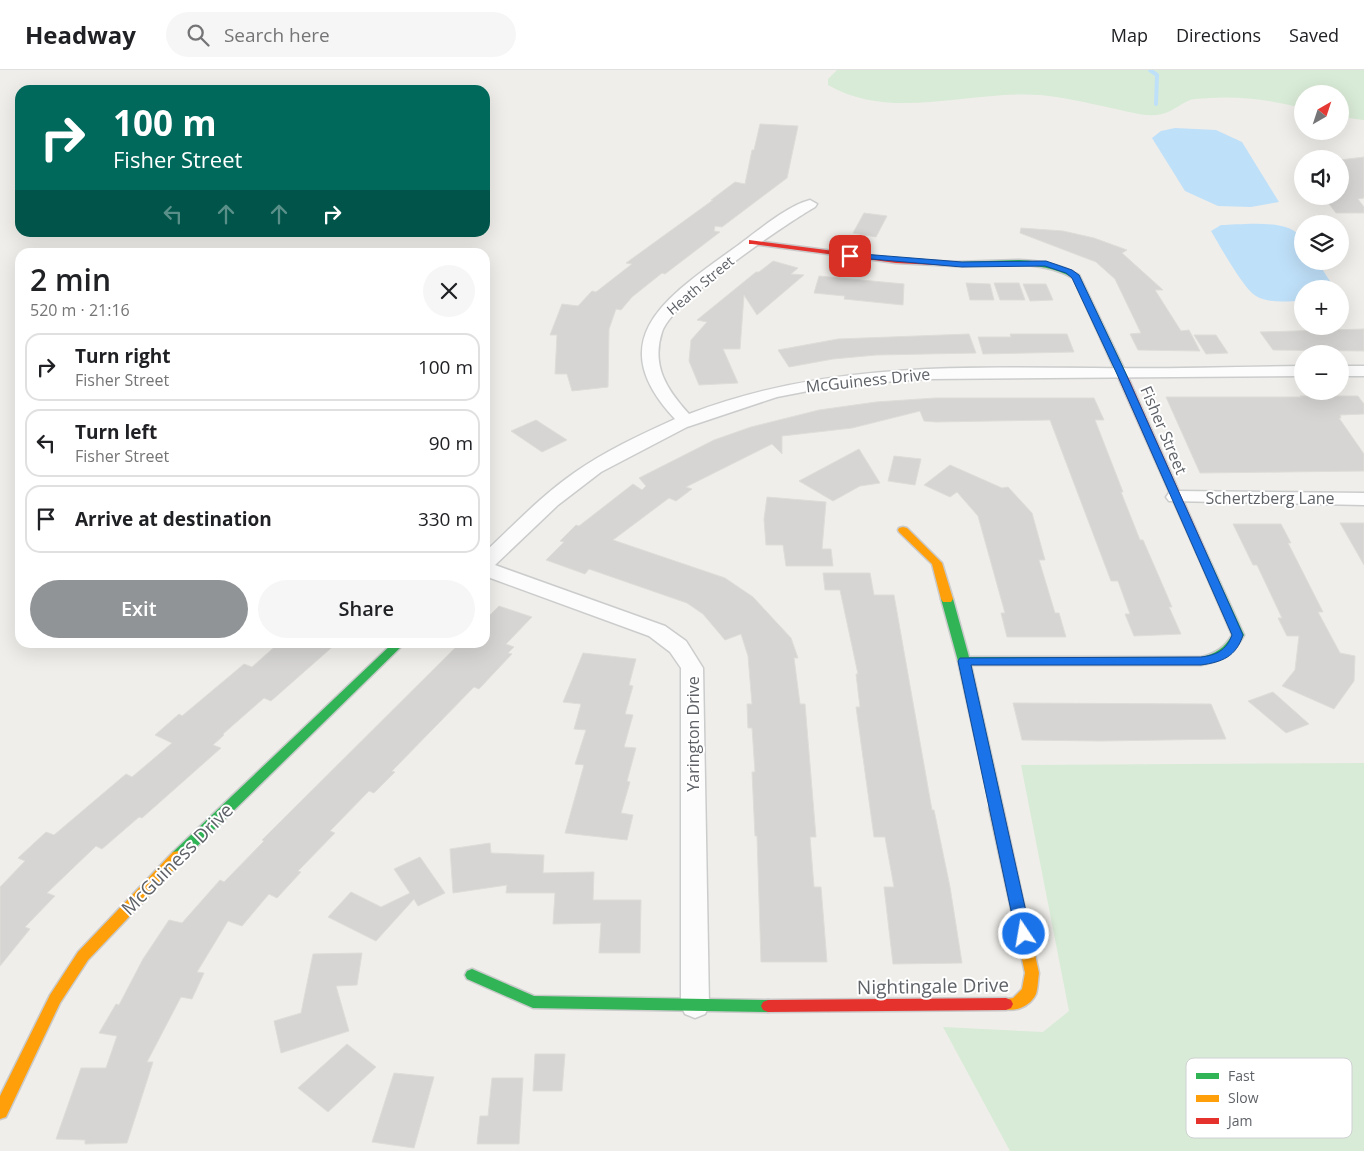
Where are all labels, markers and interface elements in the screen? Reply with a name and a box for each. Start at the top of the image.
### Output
search box [166,12,516,57]
text: Headway [25,18,136,51]
icon: search [184,21,212,49]
text: Search here [224,22,330,48]
text: Map [1111,23,1148,47]
text: Directions [1176,23,1261,47]
text: Saved [1289,23,1339,47]
north arrow [1294,85,1349,140]
map controls [1294,85,1349,400]
text: 100 m [113,99,217,146]
icon: right [30,105,95,170]
text: Fisher Street [113,144,242,174]
button: sound [1294,150,1349,205]
icon: left [159,200,187,228]
icon: ahead [212,200,240,228]
icon: ahead [265,200,293,228]
icon: right [318,200,346,228]
button: layers [1294,215,1349,270]
pin [829,235,871,277]
icon: arrive [836,242,864,270]
street label: Heath Street [662,251,738,319]
text: 2 min [30,259,111,300]
button: close [423,265,475,317]
button: + [1294,280,1349,335]
text: 520 m · 21:16 [30,299,130,321]
text: Turn right [75,343,170,369]
button: − [1294,345,1349,400]
icon: right [32,353,60,381]
text: 100 m [418,354,473,380]
street label: McGuiness Drive [805,363,931,397]
text: Fisher Street [75,369,169,391]
street label: Fisher Street [1135,382,1193,478]
text: Turn left [75,419,157,445]
icon: left [32,429,60,457]
text: 90 m [429,430,473,456]
text: Fisher Street [75,445,169,467]
street label: Schertzberg Lane [1205,487,1335,509]
icon: arrive [32,505,60,533]
text: Arrive at destination [75,506,272,532]
text: 330 m [418,506,473,532]
button: Exit [30,580,248,638]
button: Share [258,580,475,638]
street label: Yarington Drive [682,676,704,792]
street label: McGuiness Drive [115,797,239,921]
position arrow [997,907,1049,959]
street label: Nightingale Drive [857,972,1009,1000]
legend [1186,1058,1352,1138]
text: Fast [1228,1066,1255,1085]
text: Slow [1228,1088,1259,1107]
text: Jam [1226,1111,1253,1130]

